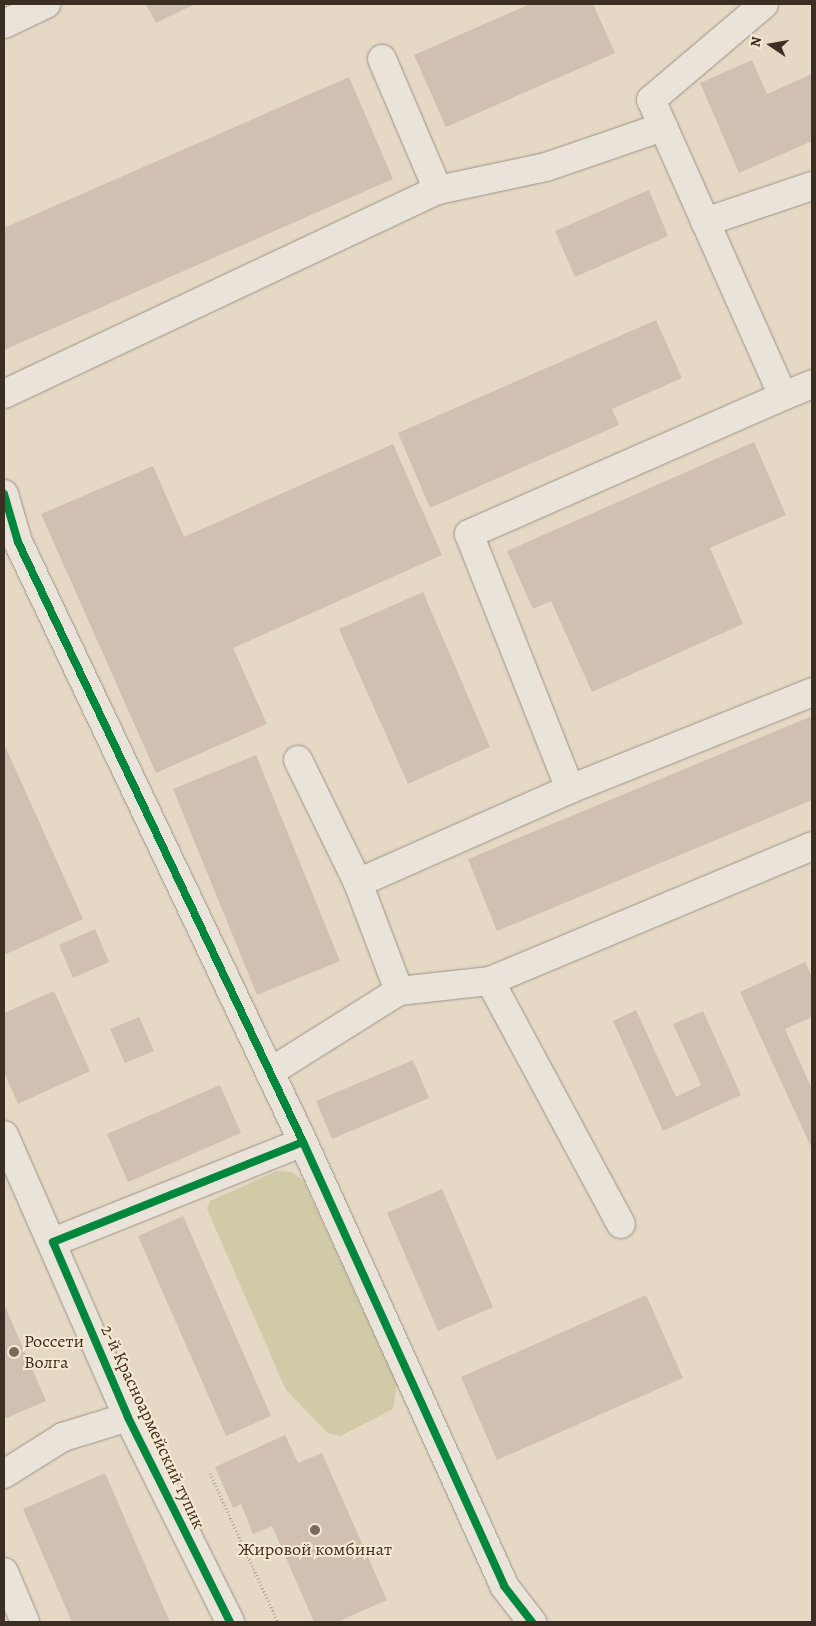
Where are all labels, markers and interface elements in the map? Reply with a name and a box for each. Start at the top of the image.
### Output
north arrow [746,20,796,70]
text: N [745,35,766,49]
street label: 2-й Красноармейский тупик [96,1322,210,1532]
place label: Россети Волга [24,1331,84,1374]
marker: Россети Волга [8,1346,20,1358]
marker: Жировой комбинат [309,1524,321,1536]
place label: Жировой комбинат [238,1538,392,1560]

